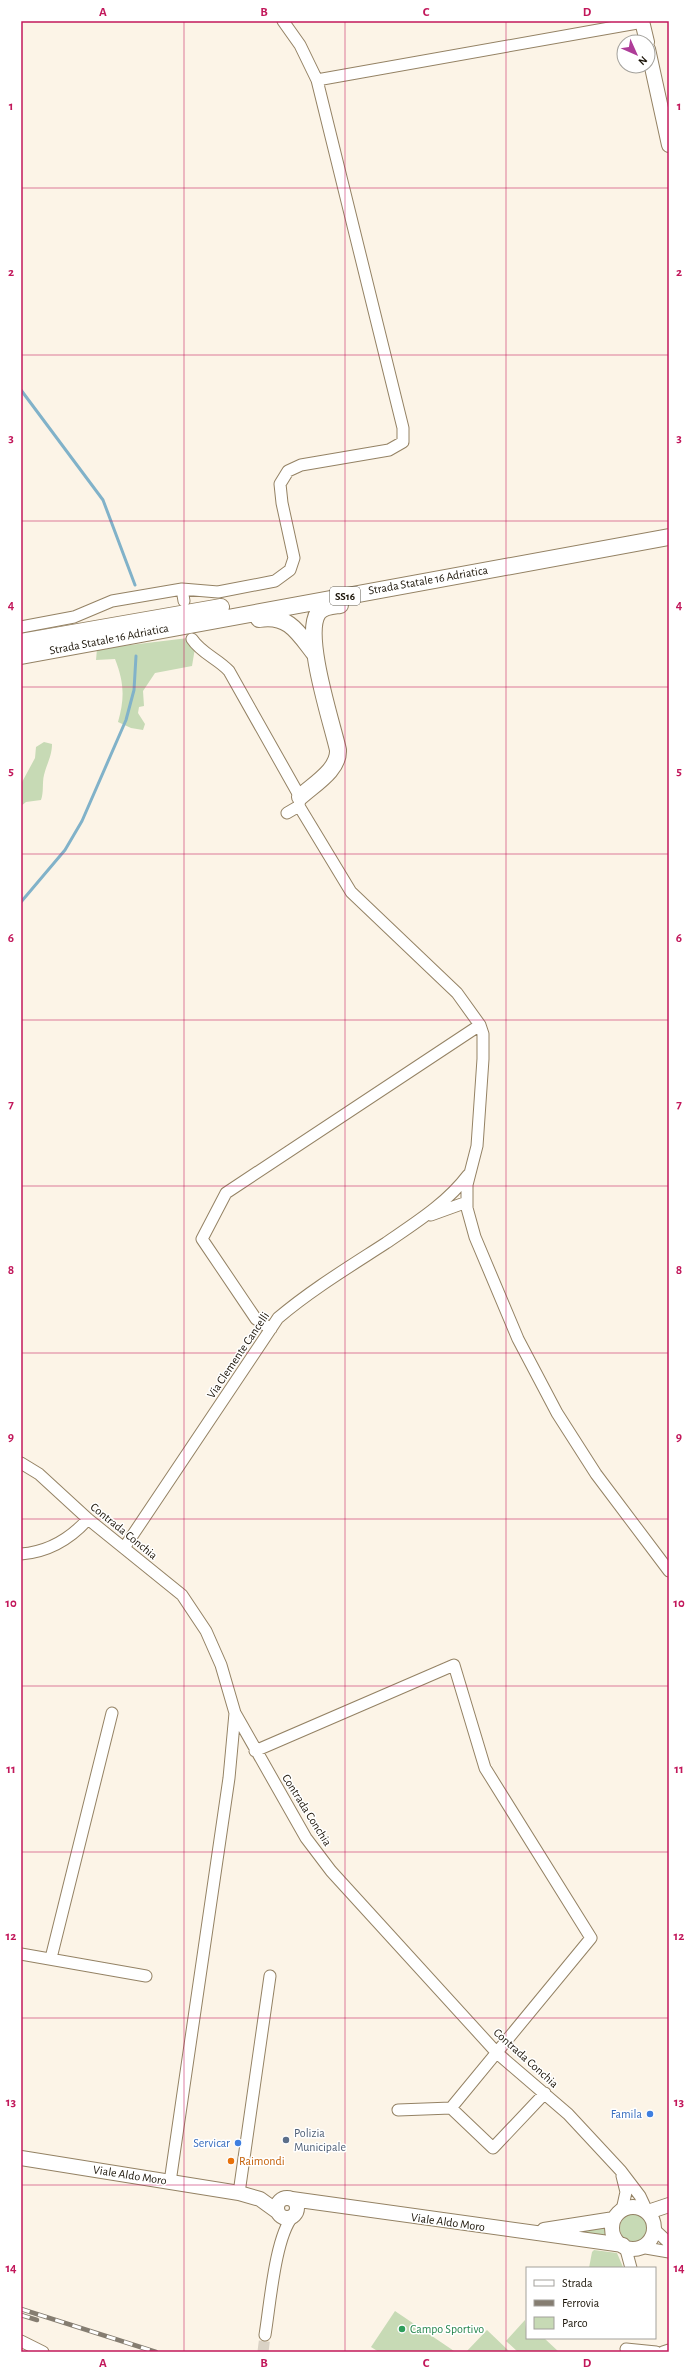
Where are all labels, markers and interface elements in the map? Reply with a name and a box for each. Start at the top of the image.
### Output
text: A [99,6,107,19]
text: B [260,6,268,19]
text: C [423,6,430,19]
text: D [583,6,592,19]
north arrow [616,34,656,74]
text: N [636,54,649,67]
text: 1 [9,100,13,113]
text: 1 [677,100,681,113]
text: 2 [8,266,14,279]
text: 2 [676,266,682,279]
text: 3 [8,432,14,445]
text: 3 [676,432,682,445]
street label: Strada Statale 16 Adriatica [367,563,489,596]
road number: SS16 [330,587,360,605]
text: 4 [8,599,15,612]
text: 4 [676,599,683,612]
street label: Strada Statale 16 Adriatica [48,621,170,656]
text: 5 [8,765,14,778]
text: 5 [676,765,682,778]
text: 6 [8,932,14,945]
text: 6 [676,932,682,945]
text: 7 [8,1098,14,1111]
text: 7 [676,1098,682,1111]
text: 8 [8,1264,14,1277]
text: 8 [676,1264,682,1277]
street label: Via Clemente Cancelli [205,1310,271,1400]
text: 9 [8,1431,14,1444]
text: 9 [676,1431,682,1444]
street label: Contrada Conchia [88,1501,160,1562]
text: 10 [5,1597,17,1610]
text: 10 [673,1597,685,1610]
text: 11 [6,1763,16,1776]
text: 11 [674,1763,684,1776]
street label: Contrada Conchia [280,1772,334,1848]
text: 12 [6,1930,16,1943]
text: 12 [674,1930,684,1943]
street label: Contrada Conchia [491,2026,561,2090]
text: 13 [6,2096,17,2109]
text: 13 [674,2096,685,2109]
place label: Famila [611,2108,642,2120]
marker: Famila [645,2109,655,2119]
place label: Polizia Municipale [294,2127,346,2153]
marker: Polizia Municipale [281,2135,291,2145]
place label: Servicar [193,2137,230,2149]
marker: Servicar [233,2138,243,2148]
place label: Raimondi [239,2155,285,2167]
marker: Raimondi [226,2156,236,2166]
street label: Viale Aldo Moro [92,2163,168,2187]
street label: Viale Aldo Moro [410,2211,486,2233]
text: 14 [5,2262,17,2275]
text: 14 [673,2262,685,2275]
legend [526,2267,656,2339]
text: Strada [562,2277,593,2289]
text: Ferrovia [562,2297,600,2309]
text: Parco [562,2317,588,2329]
place label: Campo Sportivo [410,2323,484,2335]
marker: Campo Sportivo [397,2324,407,2334]
text: A [99,2357,107,2370]
text: B [260,2357,268,2370]
text: C [423,2357,430,2370]
text: D [583,2357,592,2370]

